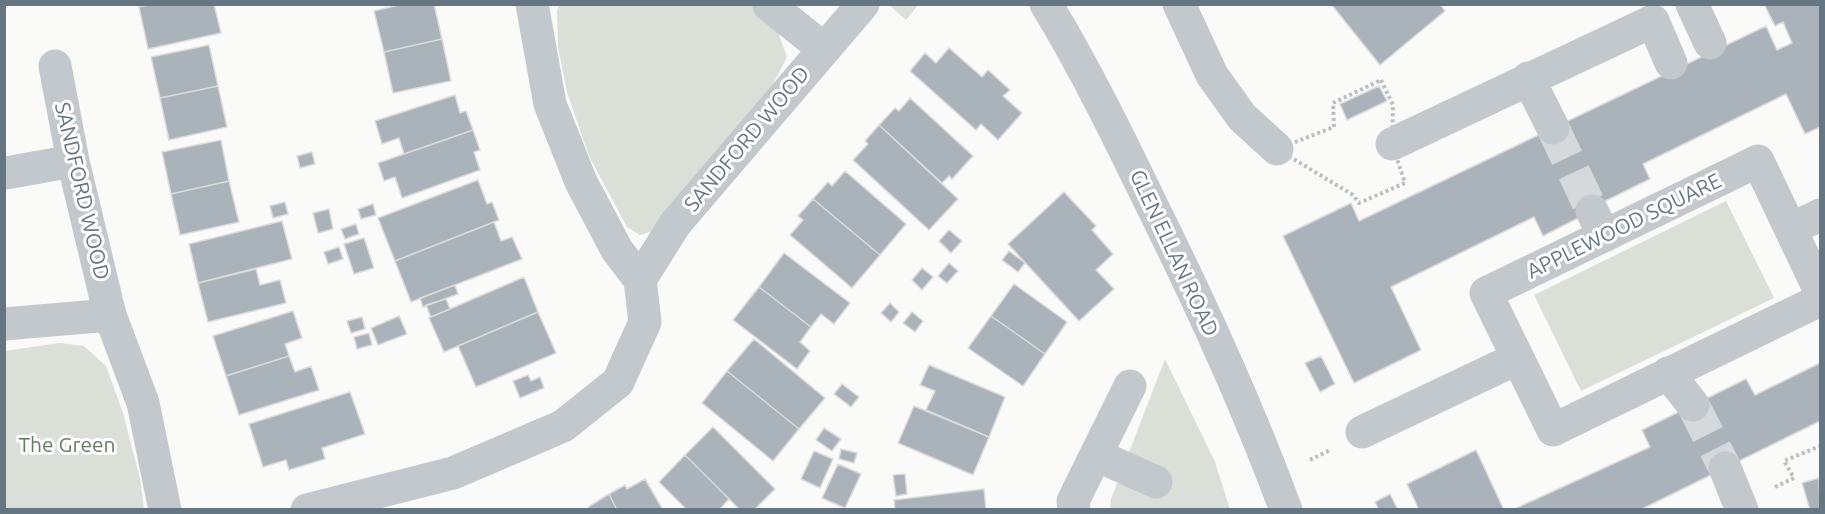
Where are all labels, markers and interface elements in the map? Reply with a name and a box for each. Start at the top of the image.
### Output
street label: SANDFORD WOOD [679,61,815,217]
street label: SANDFORD WOOD [49,100,115,282]
street label: GLEN ELLAN ROAD [1124,166,1224,340]
street label: APPLEWOOD SQUARE [1523,168,1725,284]
park label: The Green [18,432,116,458]

